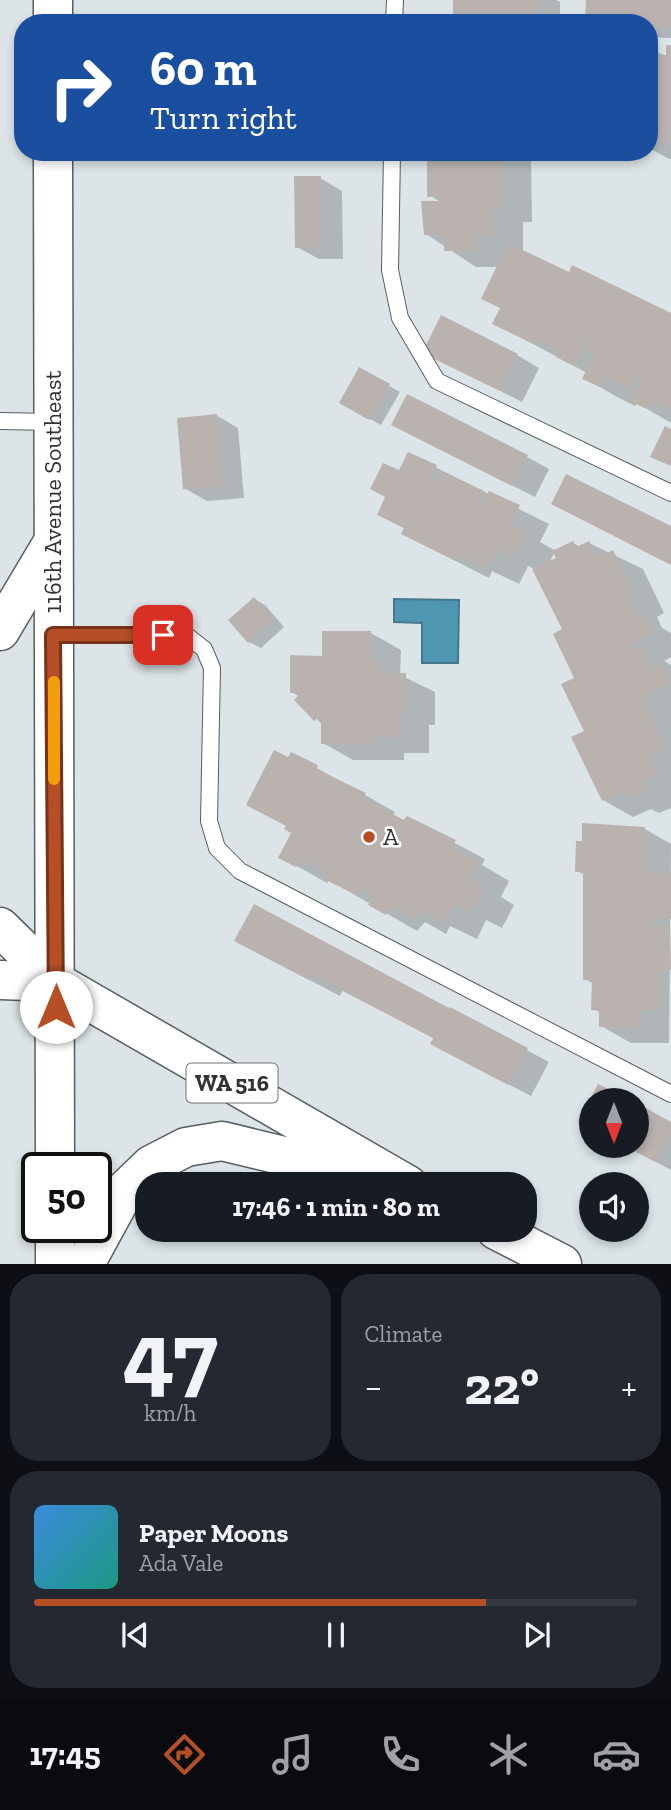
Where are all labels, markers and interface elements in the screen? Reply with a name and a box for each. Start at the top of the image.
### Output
text: 60 m [150,39,257,98]
icon: right [35,42,126,133]
text: Turn right [150,99,297,137]
street label: 116th Avenue Southeast [38,371,67,613]
pin [133,605,193,665]
icon: arrive [144,616,182,654]
place label: A [383,822,399,851]
marker: A [361,829,377,845]
position arrow [19,970,93,1044]
road number: WA 516 [187,1064,278,1102]
north arrow [579,1088,649,1158]
map controls [579,1088,649,1242]
speed limit sign: 50 [21,1152,112,1243]
button: sound [579,1172,649,1242]
text: 17:46 · 1 min · 80 m [232,1191,440,1223]
text: 47 [123,1299,218,1408]
text: Climate [365,1320,442,1348]
text: 22° [464,1355,539,1417]
text: − [365,1364,382,1410]
text: + [621,1364,637,1410]
text: km/h [144,1399,197,1427]
text: Paper Moons [139,1517,288,1549]
text: Ada Vale [139,1549,223,1577]
icon: previous [116,1616,154,1654]
icon: pause [317,1616,355,1654]
icon: next [518,1616,556,1654]
icon: directions [160,1730,209,1779]
icon: music [268,1730,317,1779]
icon: phone [376,1730,425,1779]
icon: climate [484,1730,533,1779]
icon: car [592,1730,641,1779]
text: 17:45 [30,1735,101,1773]

